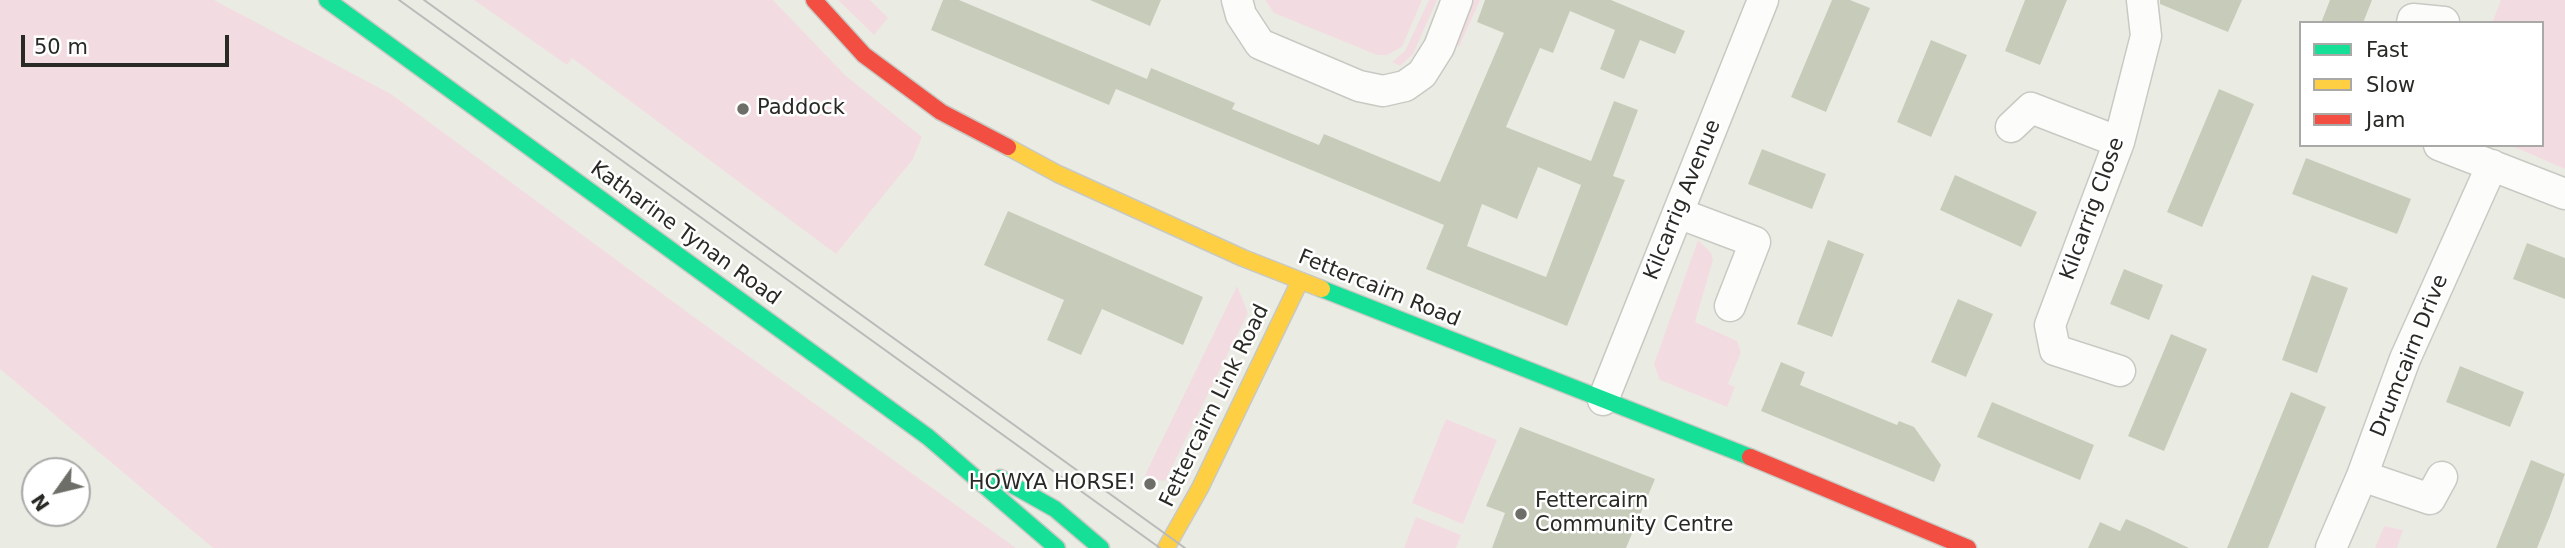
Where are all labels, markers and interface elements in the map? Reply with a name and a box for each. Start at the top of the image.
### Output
scale bar [24,21,233,65]
legend [2299,21,2544,147]
text: 50 m [34,35,88,59]
text: Fast [2366,38,2408,62]
text: Slow [2366,73,2415,97]
place label: Paddock [757,96,845,122]
marker: Paddock [735,101,751,117]
text: Jam [2366,108,2406,132]
street label: Kilcarrig Avenue [1639,116,1727,284]
street label: Kilcarrig Close [2056,134,2130,284]
street label: Katharine Tynan Road [585,157,785,311]
street label: Fettercairn Road [1294,245,1464,333]
street label: Drumcairn Drive [2366,271,2454,441]
street label: Fettercairn Link Road [1155,301,1275,511]
north arrow [21,457,91,527]
place label: HOWYA HORSE! [969,471,1136,497]
marker: HOWYA HORSE! [1142,476,1158,492]
place label: Fettercairn Community Centre [1535,489,1733,539]
text: N [27,490,54,515]
marker: Fettercairn Community Centre [1513,506,1529,522]

